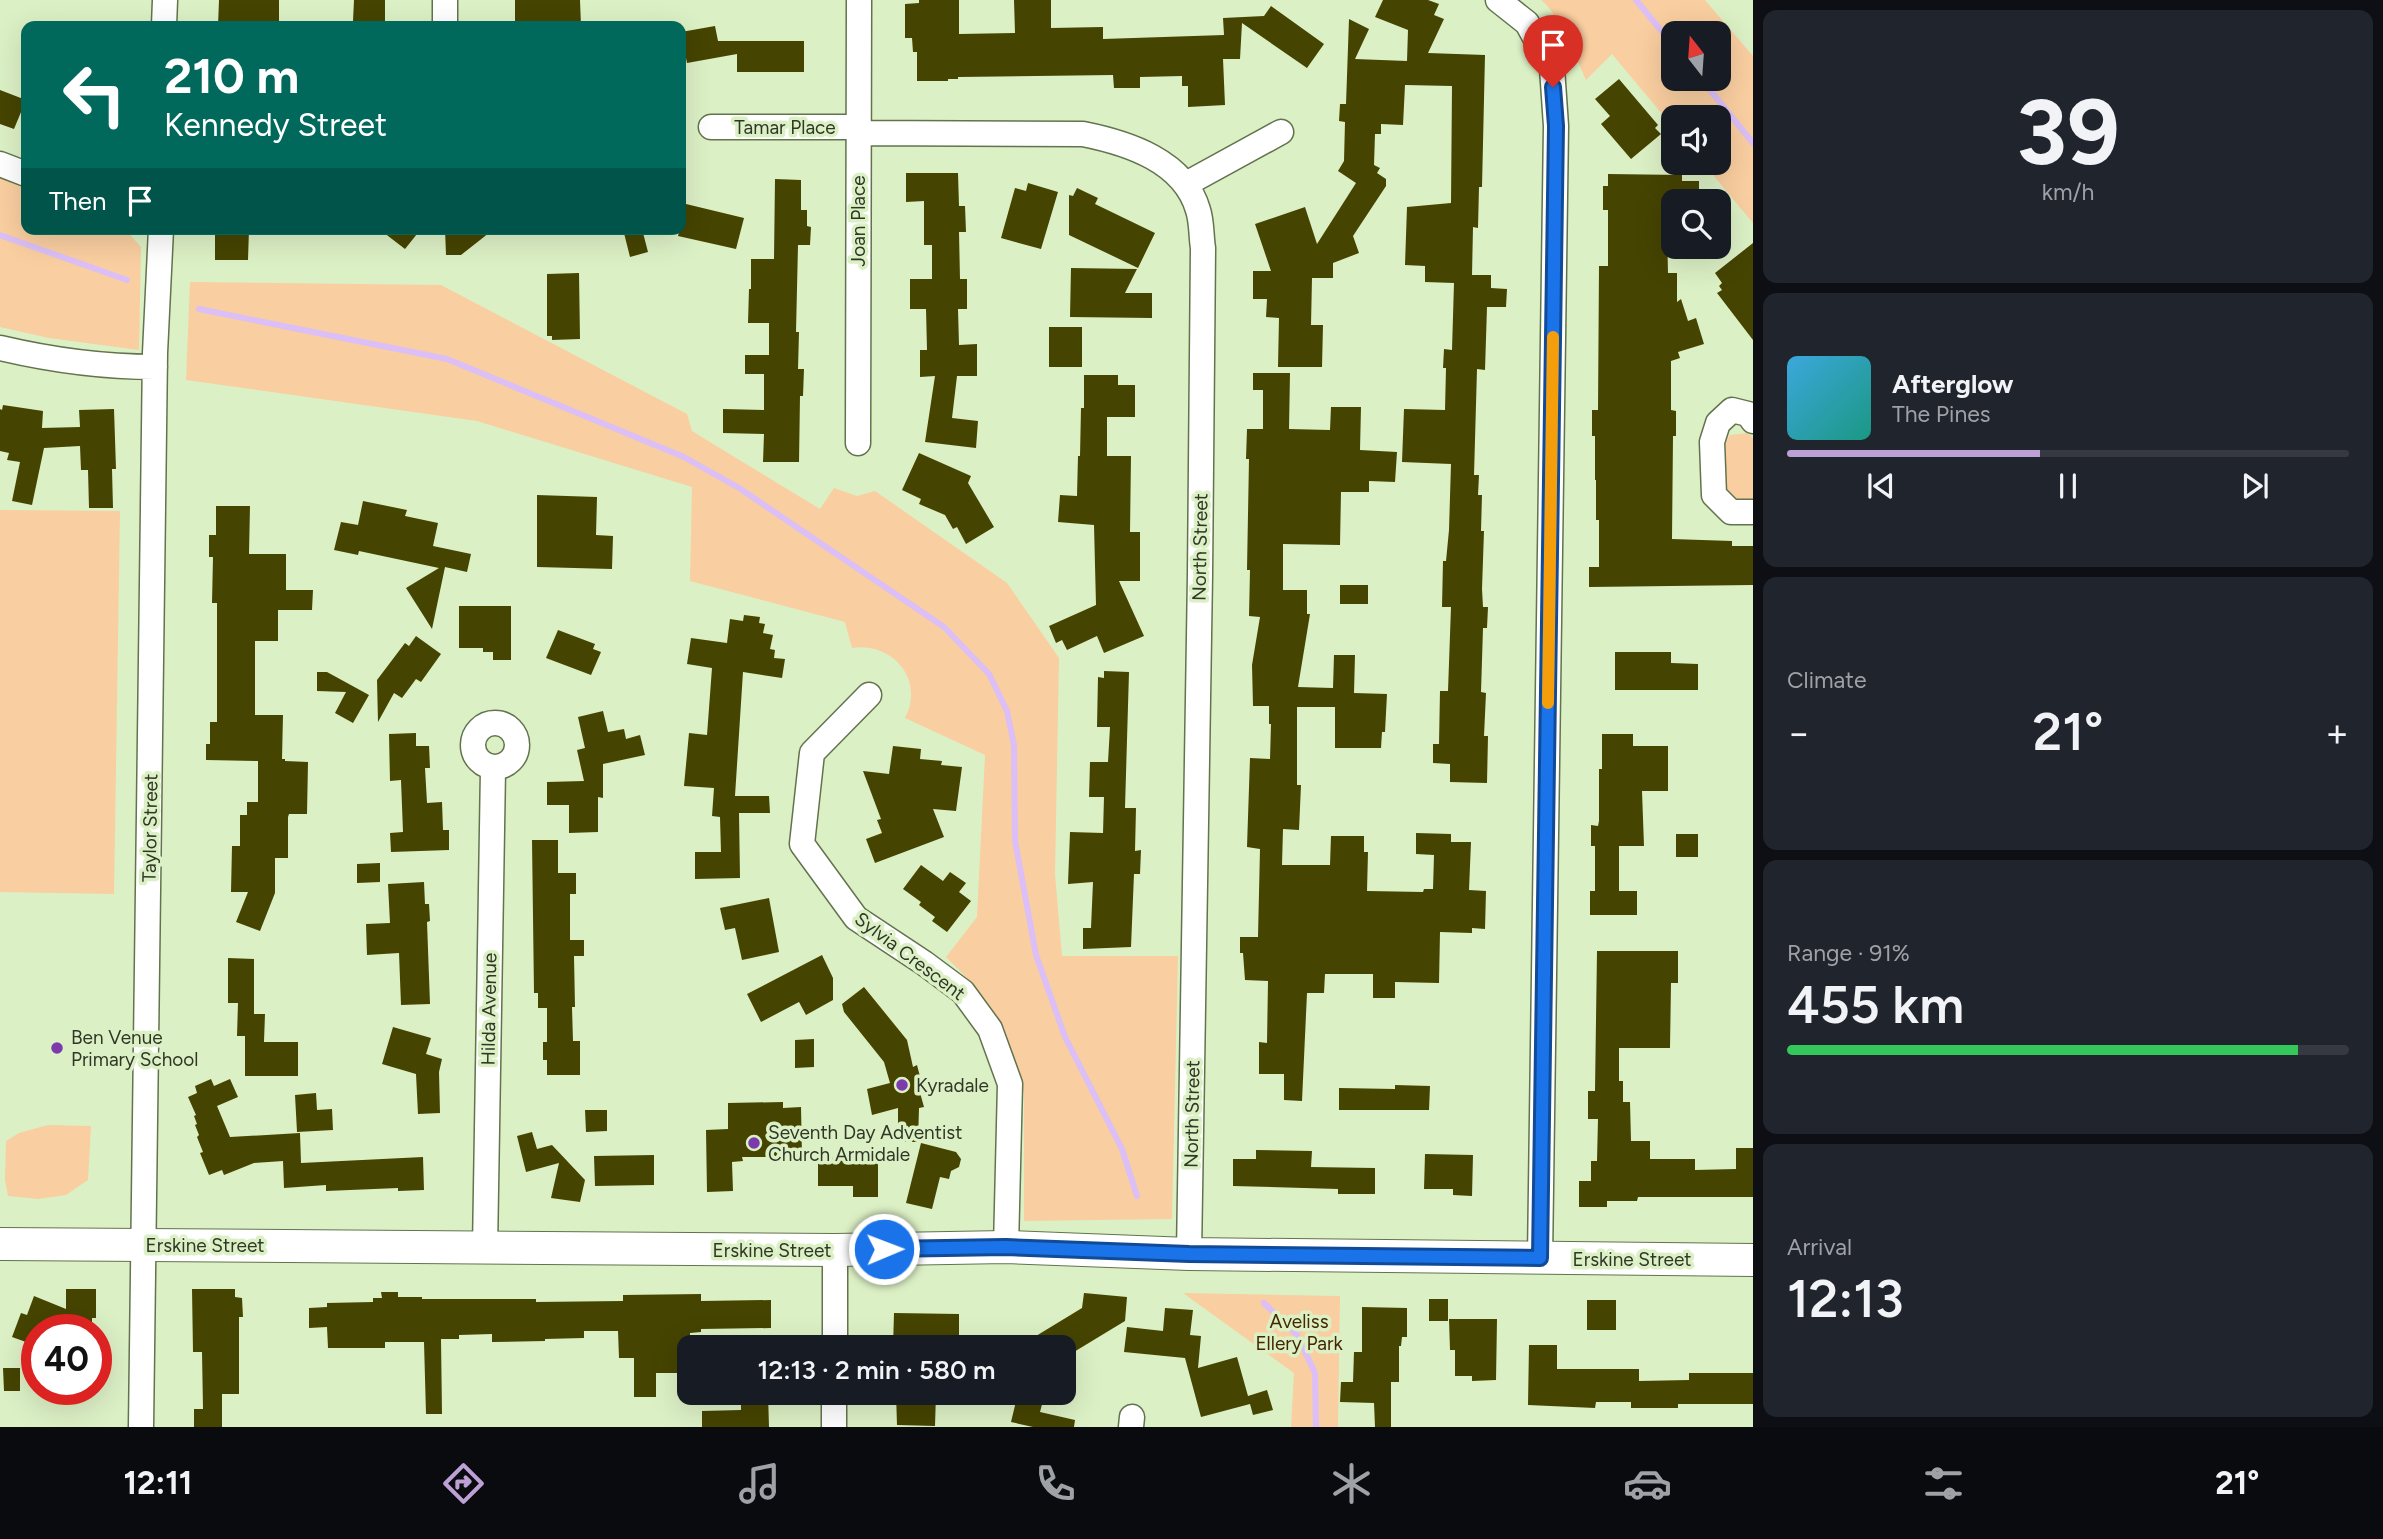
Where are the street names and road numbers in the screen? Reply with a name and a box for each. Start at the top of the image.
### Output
street label: Tamar Place [734,116,836,139]
street label: Joan Place [847,175,870,267]
street label: North Street [1188,493,1212,601]
street label: Taylor Street [138,774,162,882]
street label: Sylvia Crescent [850,907,970,1005]
street label: Hilda Avenue [477,952,501,1066]
street label: North Street [1180,1060,1204,1168]
street label: Erskine Street [145,1234,265,1257]
street label: Erskine Street [712,1239,832,1262]
street label: Erskine Street [1572,1248,1692,1271]

